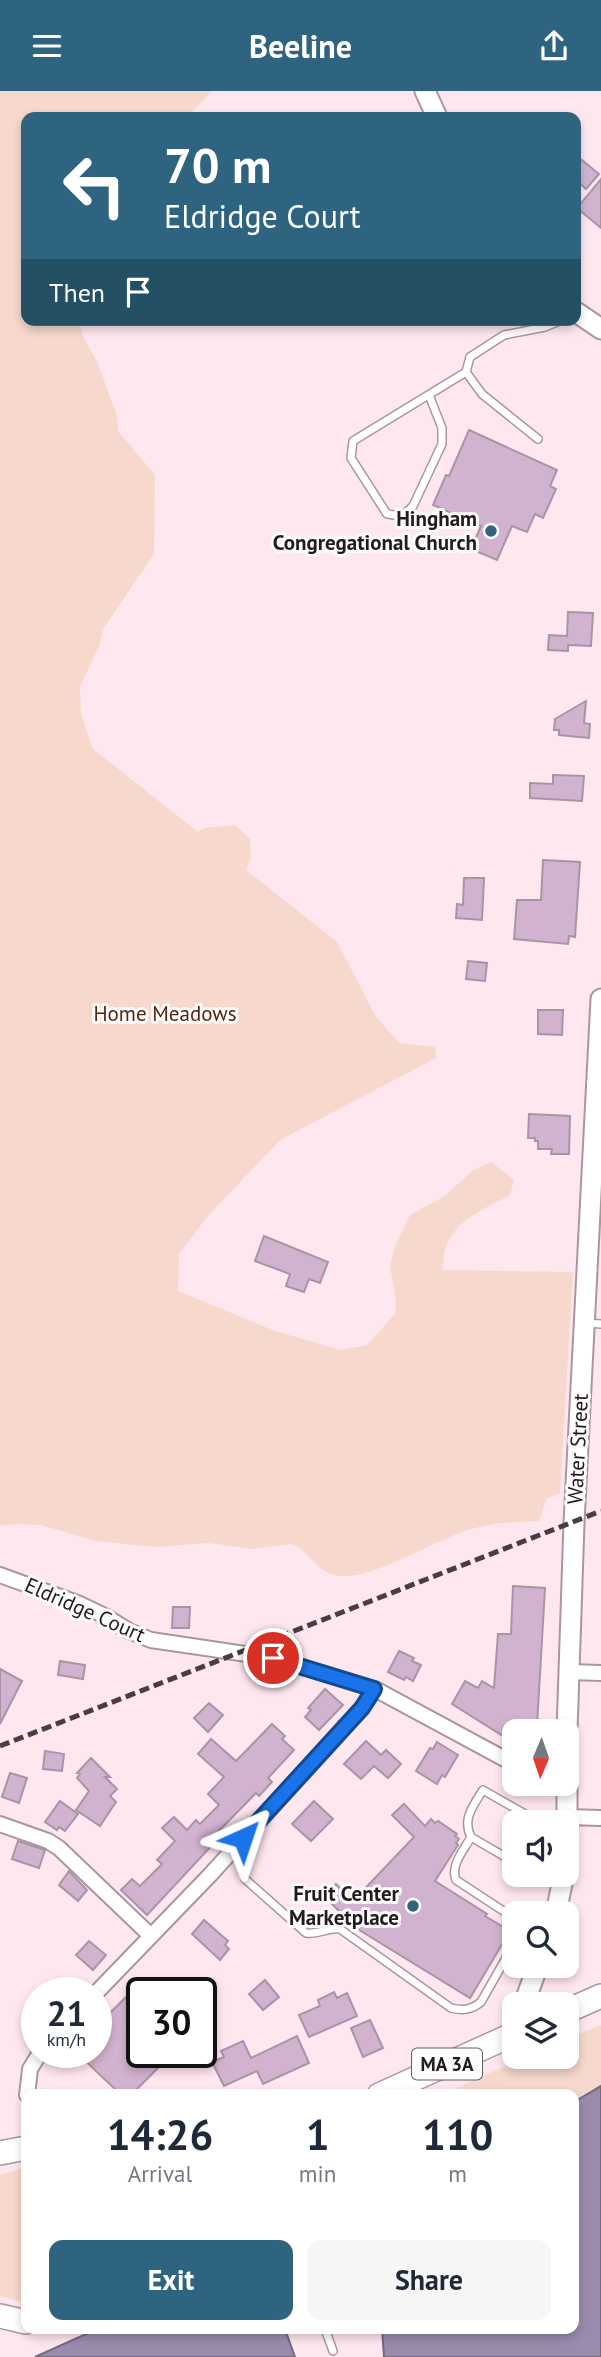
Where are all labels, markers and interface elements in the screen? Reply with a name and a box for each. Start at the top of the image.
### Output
text: Beeline [249,25,352,67]
icon: menu [28,27,66,65]
icon: share [535,27,573,65]
text: 70 m [164,133,271,197]
icon: left [49,140,140,231]
text: Eldridge Court [164,195,361,237]
icon: arrive [119,273,157,311]
text: Then [49,276,105,309]
place label: Hingham Congregational Church [273,505,477,556]
marker: Hingham Congregational Church [483,523,499,539]
park label: Home Meadows [94,1000,237,1027]
street label: Water Street [561,1393,594,1505]
street label: Eldridge Court [21,1571,150,1648]
pin [243,1628,303,1688]
icon: arrive [254,1639,292,1677]
north arrow [502,1719,579,1795]
map controls [502,1719,579,2069]
position arrow [206,1801,280,1875]
button: sound [502,1810,579,1887]
place label: Fruit Center Marketplace [289,1880,400,1931]
marker: Fruit Center Marketplace [405,1898,421,1914]
button: search [502,1901,579,1978]
speed limit sign: 30 [126,1977,217,2068]
text: 21 [47,1990,86,2036]
button: layers [502,1992,579,2069]
text: km/h [47,2028,86,2051]
road number: MA 3A [412,2048,482,2079]
text: 14:26 [107,2107,213,2162]
text: 1 [306,2107,329,2162]
text: 110 [422,2107,493,2162]
text: Arrival [128,2159,192,2188]
text: min [299,2159,336,2188]
text: m [448,2159,467,2188]
button: Exit [49,2240,293,2320]
button: Share [307,2240,551,2320]

